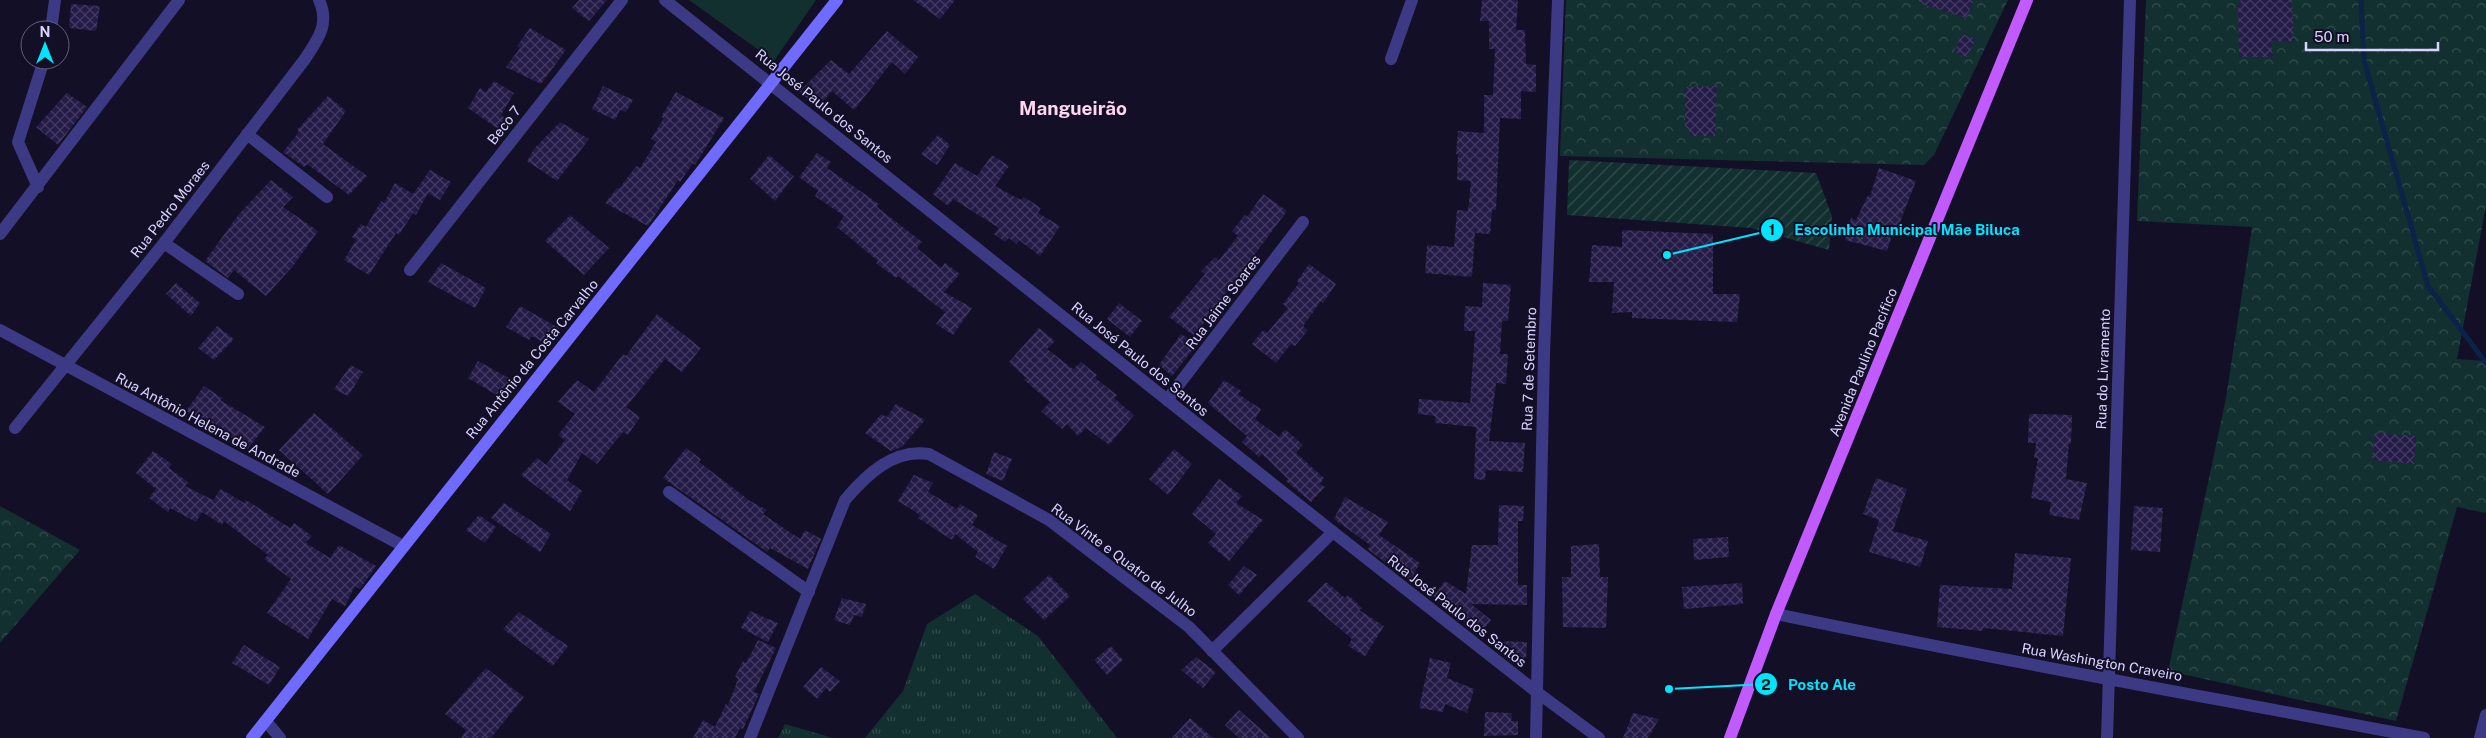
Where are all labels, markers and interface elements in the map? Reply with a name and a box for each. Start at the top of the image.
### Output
north arrow [20,20,70,70]
scale bar [2306,20,2438,52]
text: N [40,24,50,40]
text: 50 m [2314,28,2349,45]
street label: Rua José Paulo dos Santos [752,46,896,166]
district label: Mangueirão [1019,97,1127,119]
street label: Beco 7 [484,103,524,147]
street label: Rua Pedro Moraes [127,157,213,261]
callout: Escolinha Municipal Mãe Biluca [1759,215,2029,245]
text: 1 [1769,221,1775,238]
text: Escolinha Municipal Mãe Biluca [1794,221,2020,238]
street label: Rua Jaime Soares [1182,252,1264,352]
street label: Rua Antônio da Costa Carvalho [463,276,601,442]
street label: Avenida Paulino Pacífico [1826,285,1900,439]
street label: Rua José Paulo dos Santos [1068,299,1212,419]
street label: Rua 7 de Setembro [1519,307,1539,431]
street label: Rua do Livramento [2093,308,2113,430]
street label: Rua Antônio Helena de Andrade [113,369,303,481]
street label: Rua Vinte e Quatro de Julho [1048,500,1200,620]
street label: Rua José Paulo dos Santos [1384,552,1530,670]
street label: Rua Washington Craveiro [2020,640,2184,684]
callout: Posto Ale [1753,669,1866,699]
text: 2 [1761,676,1771,693]
text: Posto Ale [1788,676,1856,693]

